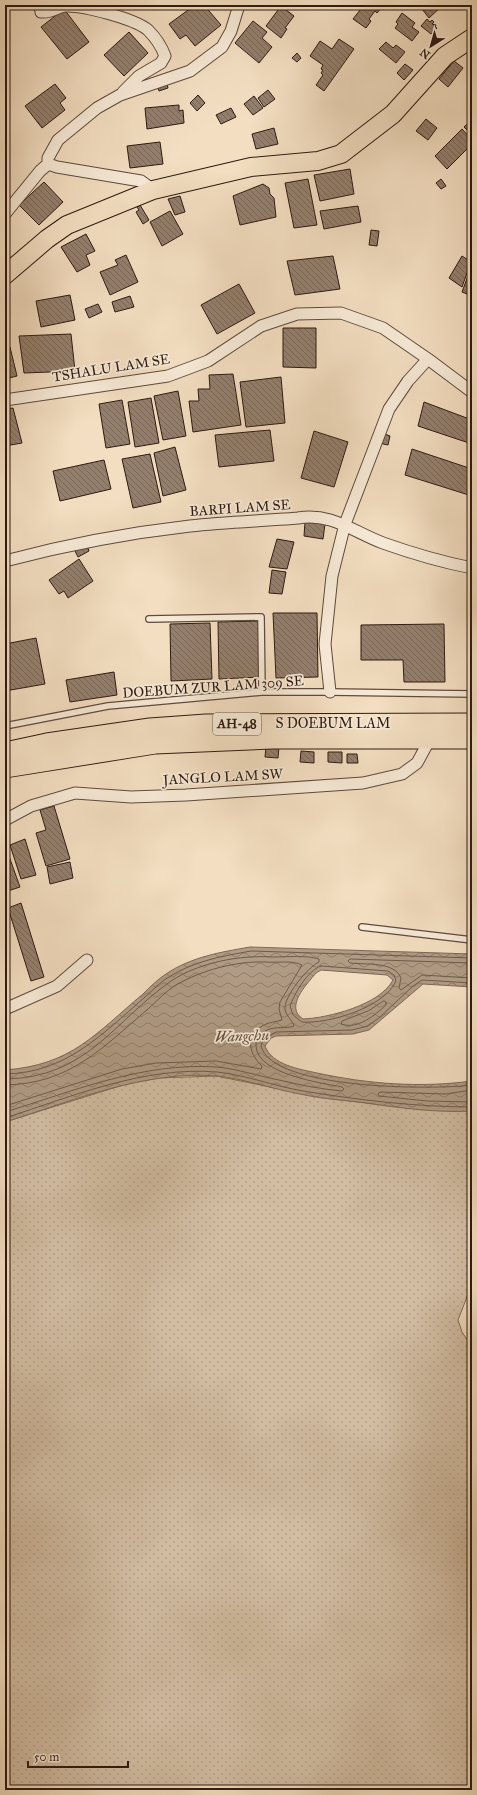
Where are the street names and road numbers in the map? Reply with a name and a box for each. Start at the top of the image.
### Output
street label: TSHALU LAM SE [51,350,171,386]
street label: BARPI LAM SE [189,496,291,520]
street label: DOEBUM ZUR LAM 309 SE [122,672,304,702]
road number: AH-48 [213,713,261,735]
street label: S DOEBUM LAM [276,715,390,732]
street label: JANGLO LAM SW [161,765,284,790]

